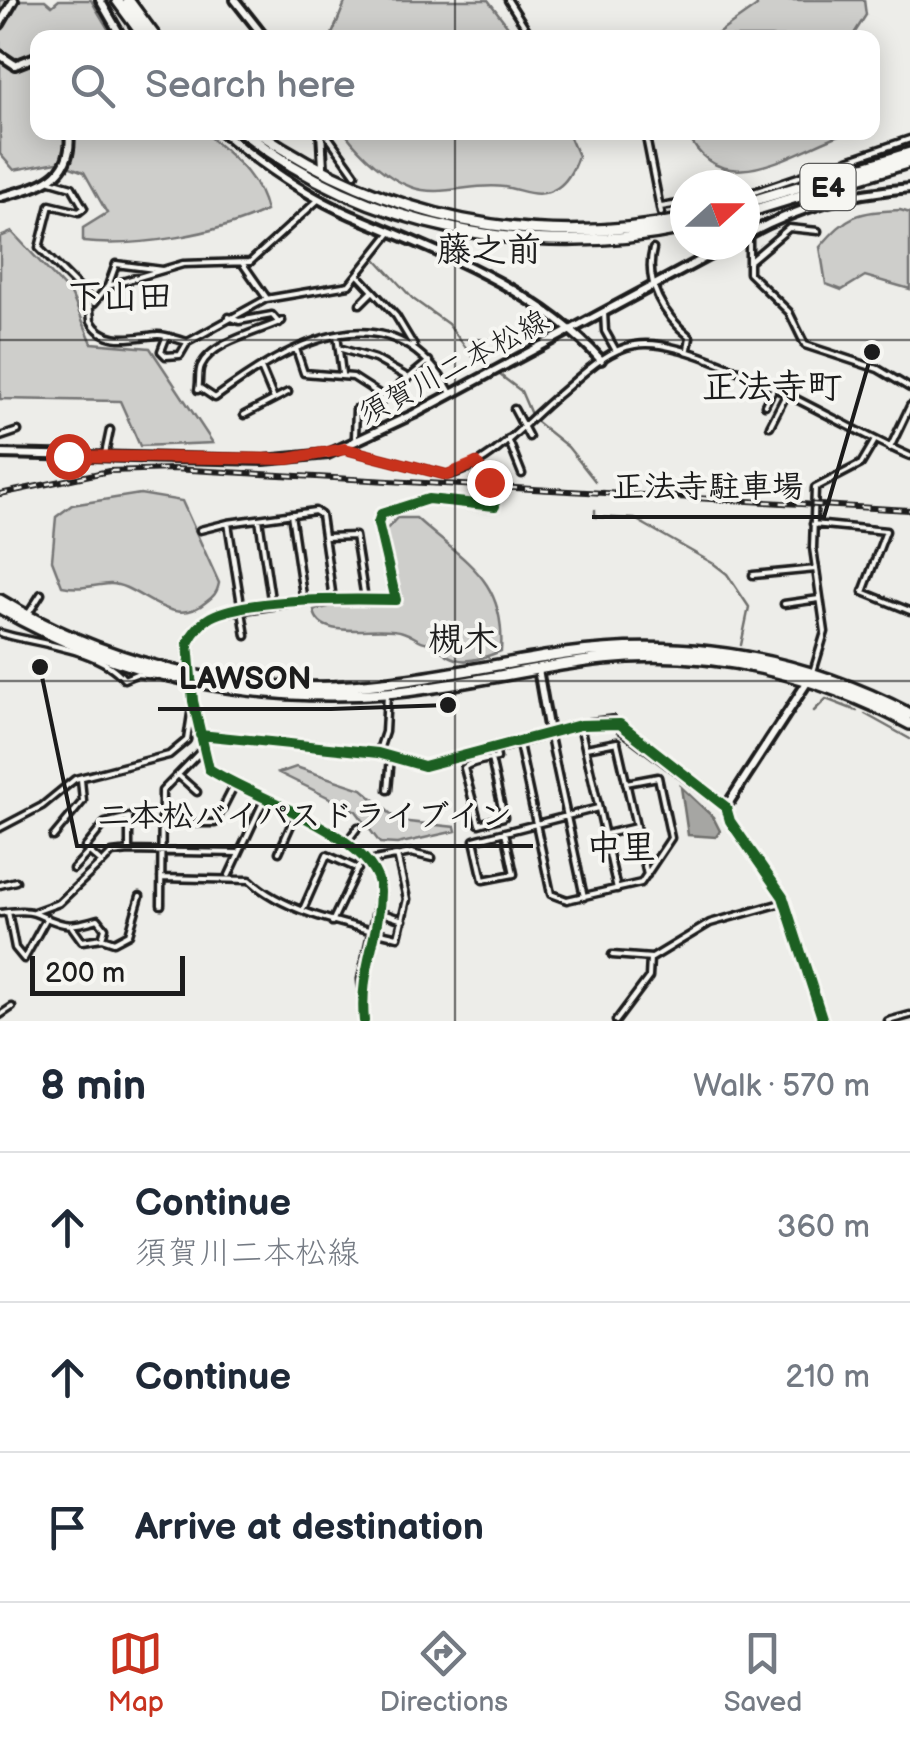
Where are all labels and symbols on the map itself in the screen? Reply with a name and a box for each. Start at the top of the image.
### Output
road number: E4 [800,164,856,210]
north arrow [670,170,760,260]
district label: 藤之前 [436,229,542,272]
district label: 下山田 [67,276,173,319]
street label: 須賀川二本松線 [352,303,555,433]
district label: 正法寺町 [702,366,842,409]
route start [46,434,92,480]
callout: 正法寺駐車場 [592,455,824,517]
route end [467,460,513,506]
text: 正法寺駐車場 [612,468,804,507]
district label: 槻木 [428,619,498,662]
callout: LAWSON [158,647,331,709]
text: LAWSON [179,660,311,699]
callout: 二本松バイパスドライブイン [77,784,533,846]
text: 二本松バイパスドライブイン [98,797,512,836]
district label: 中里 [586,827,656,870]
scale bar [30,951,185,996]

